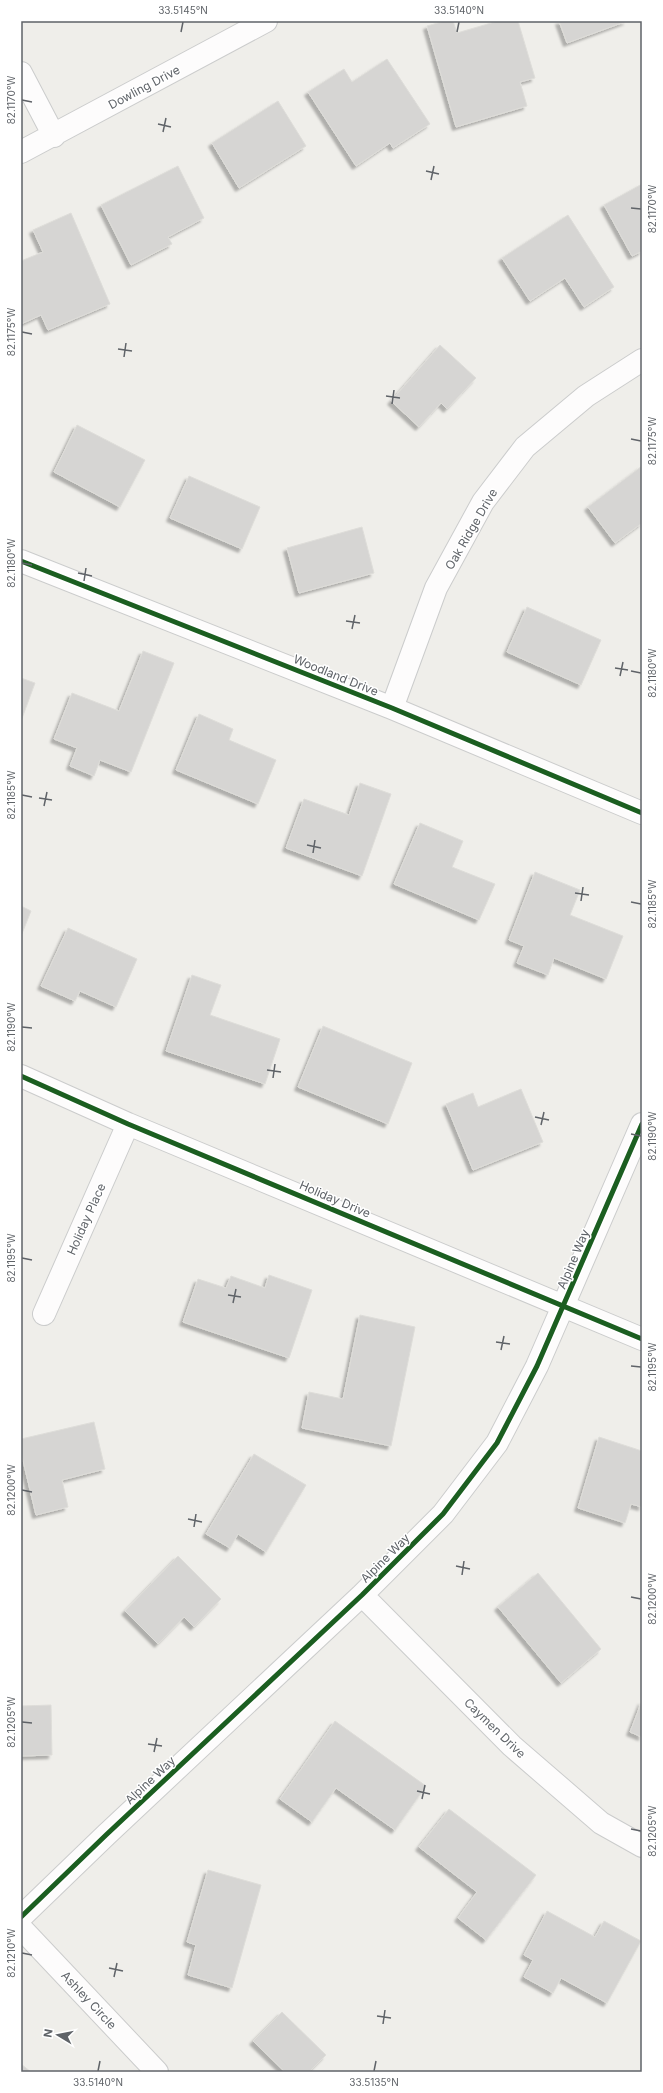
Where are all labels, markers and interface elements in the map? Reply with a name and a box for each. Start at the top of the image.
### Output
text: 33.5145°N [158,4,208,16]
text: 33.5140°N [434,4,484,16]
street label: Dowling Drive [106,62,182,112]
text: 82.1170°W [5,76,17,124]
text: 82.1170°W [646,185,658,233]
text: 82.1175°W [5,308,17,356]
text: 82.1175°W [646,417,658,465]
street label: Oak Ridge Drive [442,486,500,572]
text: 82.1180°W [5,538,17,588]
text: 82.1180°W [646,648,658,698]
street label: Woodland Drive [291,651,381,699]
text: 82.1185°W [5,770,17,820]
text: 82.1185°W [646,879,658,929]
text: 82.1190°W [5,1002,17,1052]
text: 82.1190°W [646,1111,658,1161]
street label: Holiday Drive [297,1177,373,1221]
street label: Holiday Place [63,1181,109,1257]
street label: Alpine Way [554,1227,592,1291]
text: 82.1195°W [5,1233,17,1283]
text: 82.1195°W [646,1342,658,1392]
text: 82.1200°W [5,1464,17,1516]
street label: Alpine Way [357,1530,413,1586]
text: 82.1200°W [646,1573,658,1625]
street label: Caymen Drive [461,1695,529,1761]
text: 82.1205°W [5,1696,17,1748]
street label: Alpine Way [122,1753,178,1807]
text: 82.1205°W [646,1805,658,1857]
text: 82.1210°W [5,1928,17,1978]
street label: Ashley Circle [58,1968,120,2032]
north arrow [38,2015,78,2055]
text: N [41,2028,56,2039]
text: 33.5140°N [73,2076,123,2088]
text: 33.5135°N [349,2076,399,2088]

